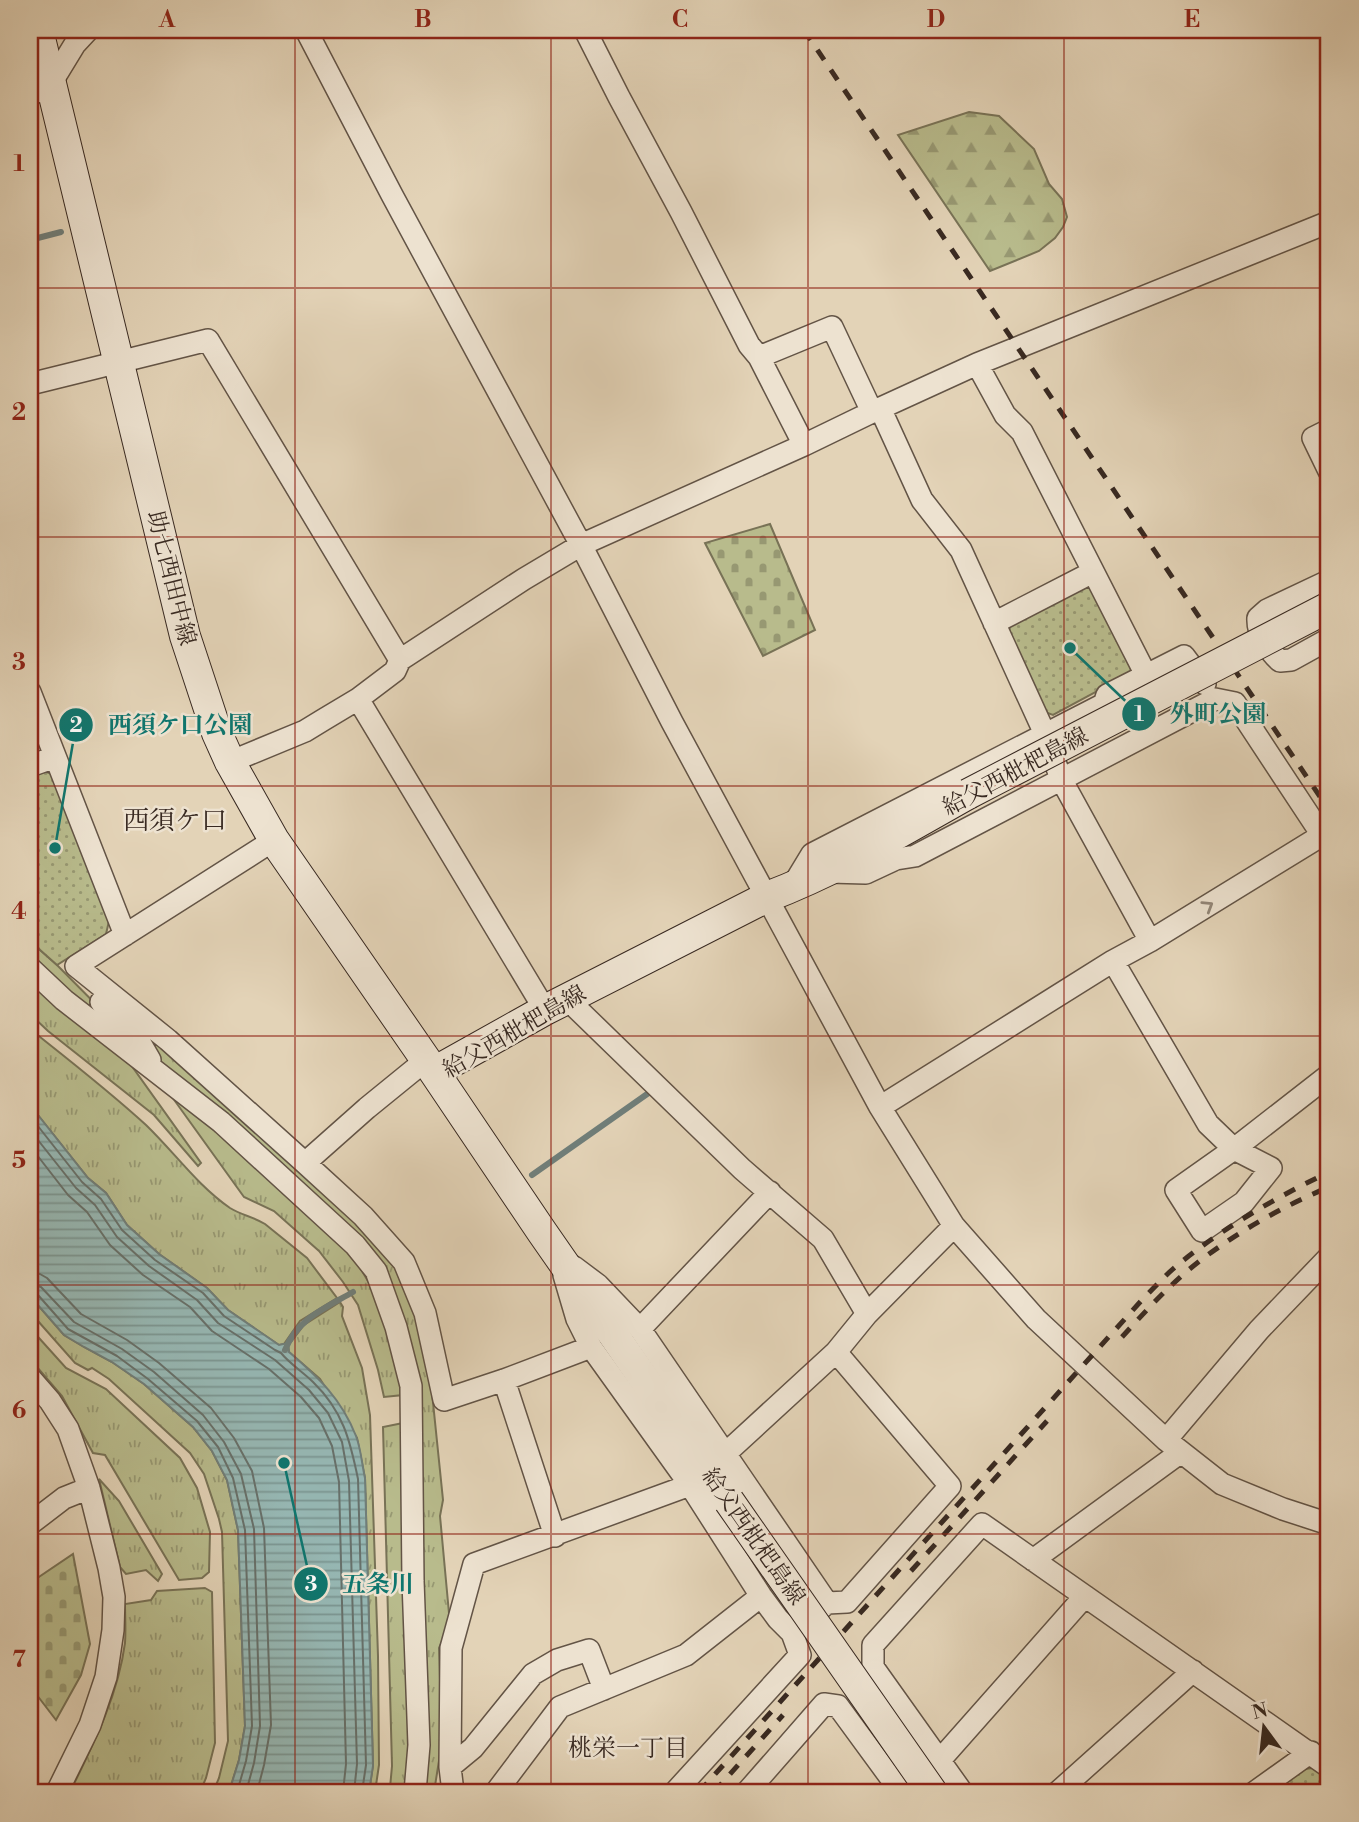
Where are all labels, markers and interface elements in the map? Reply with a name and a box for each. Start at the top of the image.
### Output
text: A [158,6,176,34]
text: B [414,6,432,34]
text: C [672,6,688,34]
text: D [927,6,945,34]
text: E [1184,6,1200,34]
text: 1 [13,150,25,178]
text: 2 [12,399,26,427]
street label: 助七西田中線 [141,508,201,649]
text: 3 [12,649,26,677]
callout: 外町公園 [1121,691,1280,736]
text: 外町公園 [1170,700,1266,730]
text: 1 [1134,702,1144,728]
callout: 西須ケ口公園 [59,703,266,748]
text: 西須ケ口公園 [108,711,252,741]
text: 2 [69,713,83,739]
street label: 給父西枇杷島線 [938,722,1093,822]
district label: 西須ケ口 [123,805,227,837]
text: 4 [11,898,27,926]
one-way arrow [1201,901,1214,914]
street label: 給父西枇杷島線 [438,979,591,1084]
text: 5 [12,1147,26,1175]
text: 6 [12,1397,26,1425]
street label: 給父西枇杷島線 [696,1463,811,1611]
callout: 五条川 [293,1561,428,1606]
text: 五条川 [342,1570,414,1600]
text: 3 [305,1572,317,1598]
text: 7 [12,1646,26,1674]
north arrow [1230,1692,1300,1762]
text: N [1249,1698,1270,1725]
district label: 桃栄一丁目 [568,1734,688,1764]

